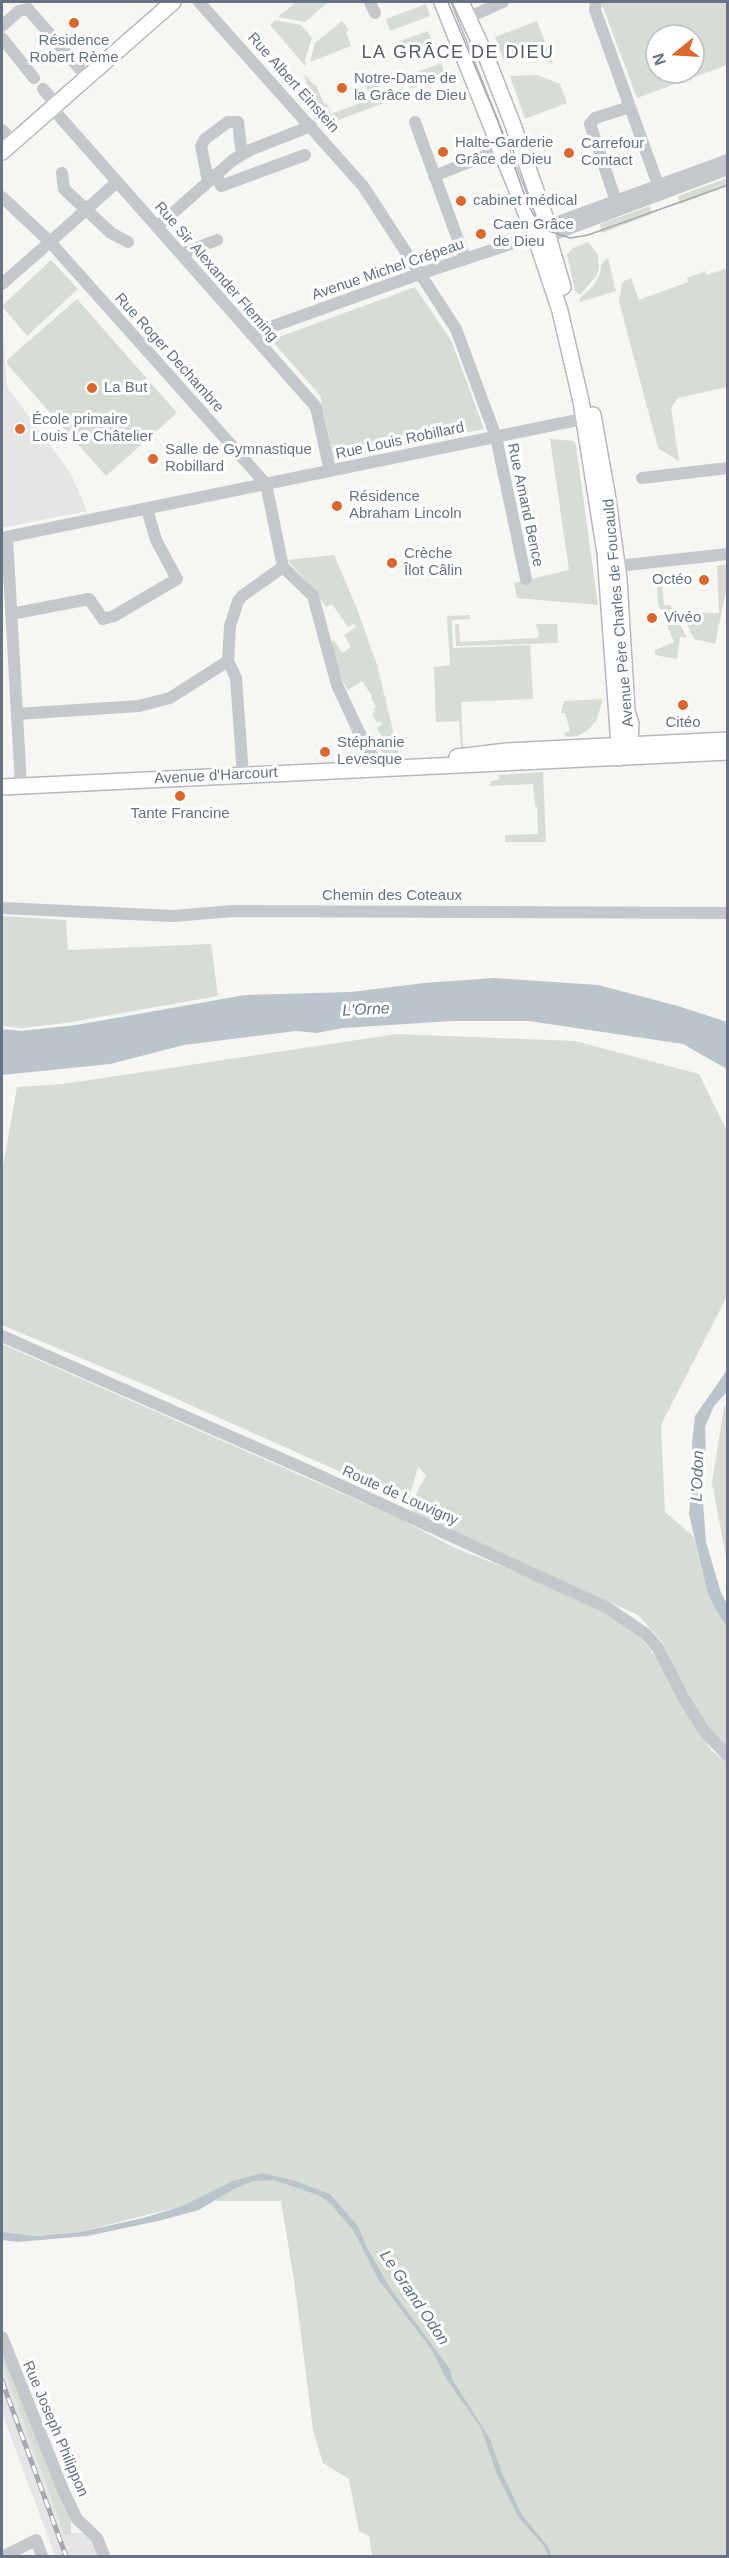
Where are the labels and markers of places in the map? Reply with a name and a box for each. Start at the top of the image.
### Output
marker: Résidence Robert Rème [67,16,81,30]
place label: Résidence Robert Rème [29,32,119,67]
place label: Notre-Dame de la Grâce de Dieu [354,70,467,105]
marker: Notre-Dame de la Grâce de Dieu [335,81,349,95]
place label: Halte-Garderie Grâce de Dieu [455,134,553,169]
place label: Carrefour Contact [581,135,644,170]
marker: Halte-Garderie Grâce de Dieu [436,145,450,159]
marker: Carrefour Contact [562,146,576,160]
place label: cabinet médical [473,192,577,210]
marker: cabinet médical [454,194,468,208]
place label: Caen Grâce de Dieu [493,216,574,251]
marker: Caen Grâce de Dieu [474,227,488,241]
place label: La But [104,379,147,397]
marker: La But [85,381,99,395]
place label: École primaire Louis Le Châtelier [32,411,153,446]
marker: École primaire Louis Le Châtelier [13,422,27,436]
place label: Salle de Gymnastique Robillard [165,441,312,476]
marker: Salle de Gymnastique Robillard [146,452,160,466]
place label: Résidence Abraham Lincoln [349,488,462,523]
marker: Résidence Abraham Lincoln [330,499,344,513]
place label: Crèche Îlot Câlin [404,545,462,580]
marker: Crèche Îlot Câlin [385,556,399,570]
place label: Octéo [652,571,692,589]
marker: Octéo [697,573,711,587]
place label: Vivéo [664,609,701,627]
marker: Vivéo [645,611,659,625]
marker: Citéo [676,698,690,712]
place label: Citéo [665,714,701,732]
place label: Stéphanie Levesque [337,734,405,769]
marker: Stéphanie Levesque [318,745,332,759]
marker: Tante Francine [173,789,187,803]
place label: Tante Francine [130,805,230,823]

